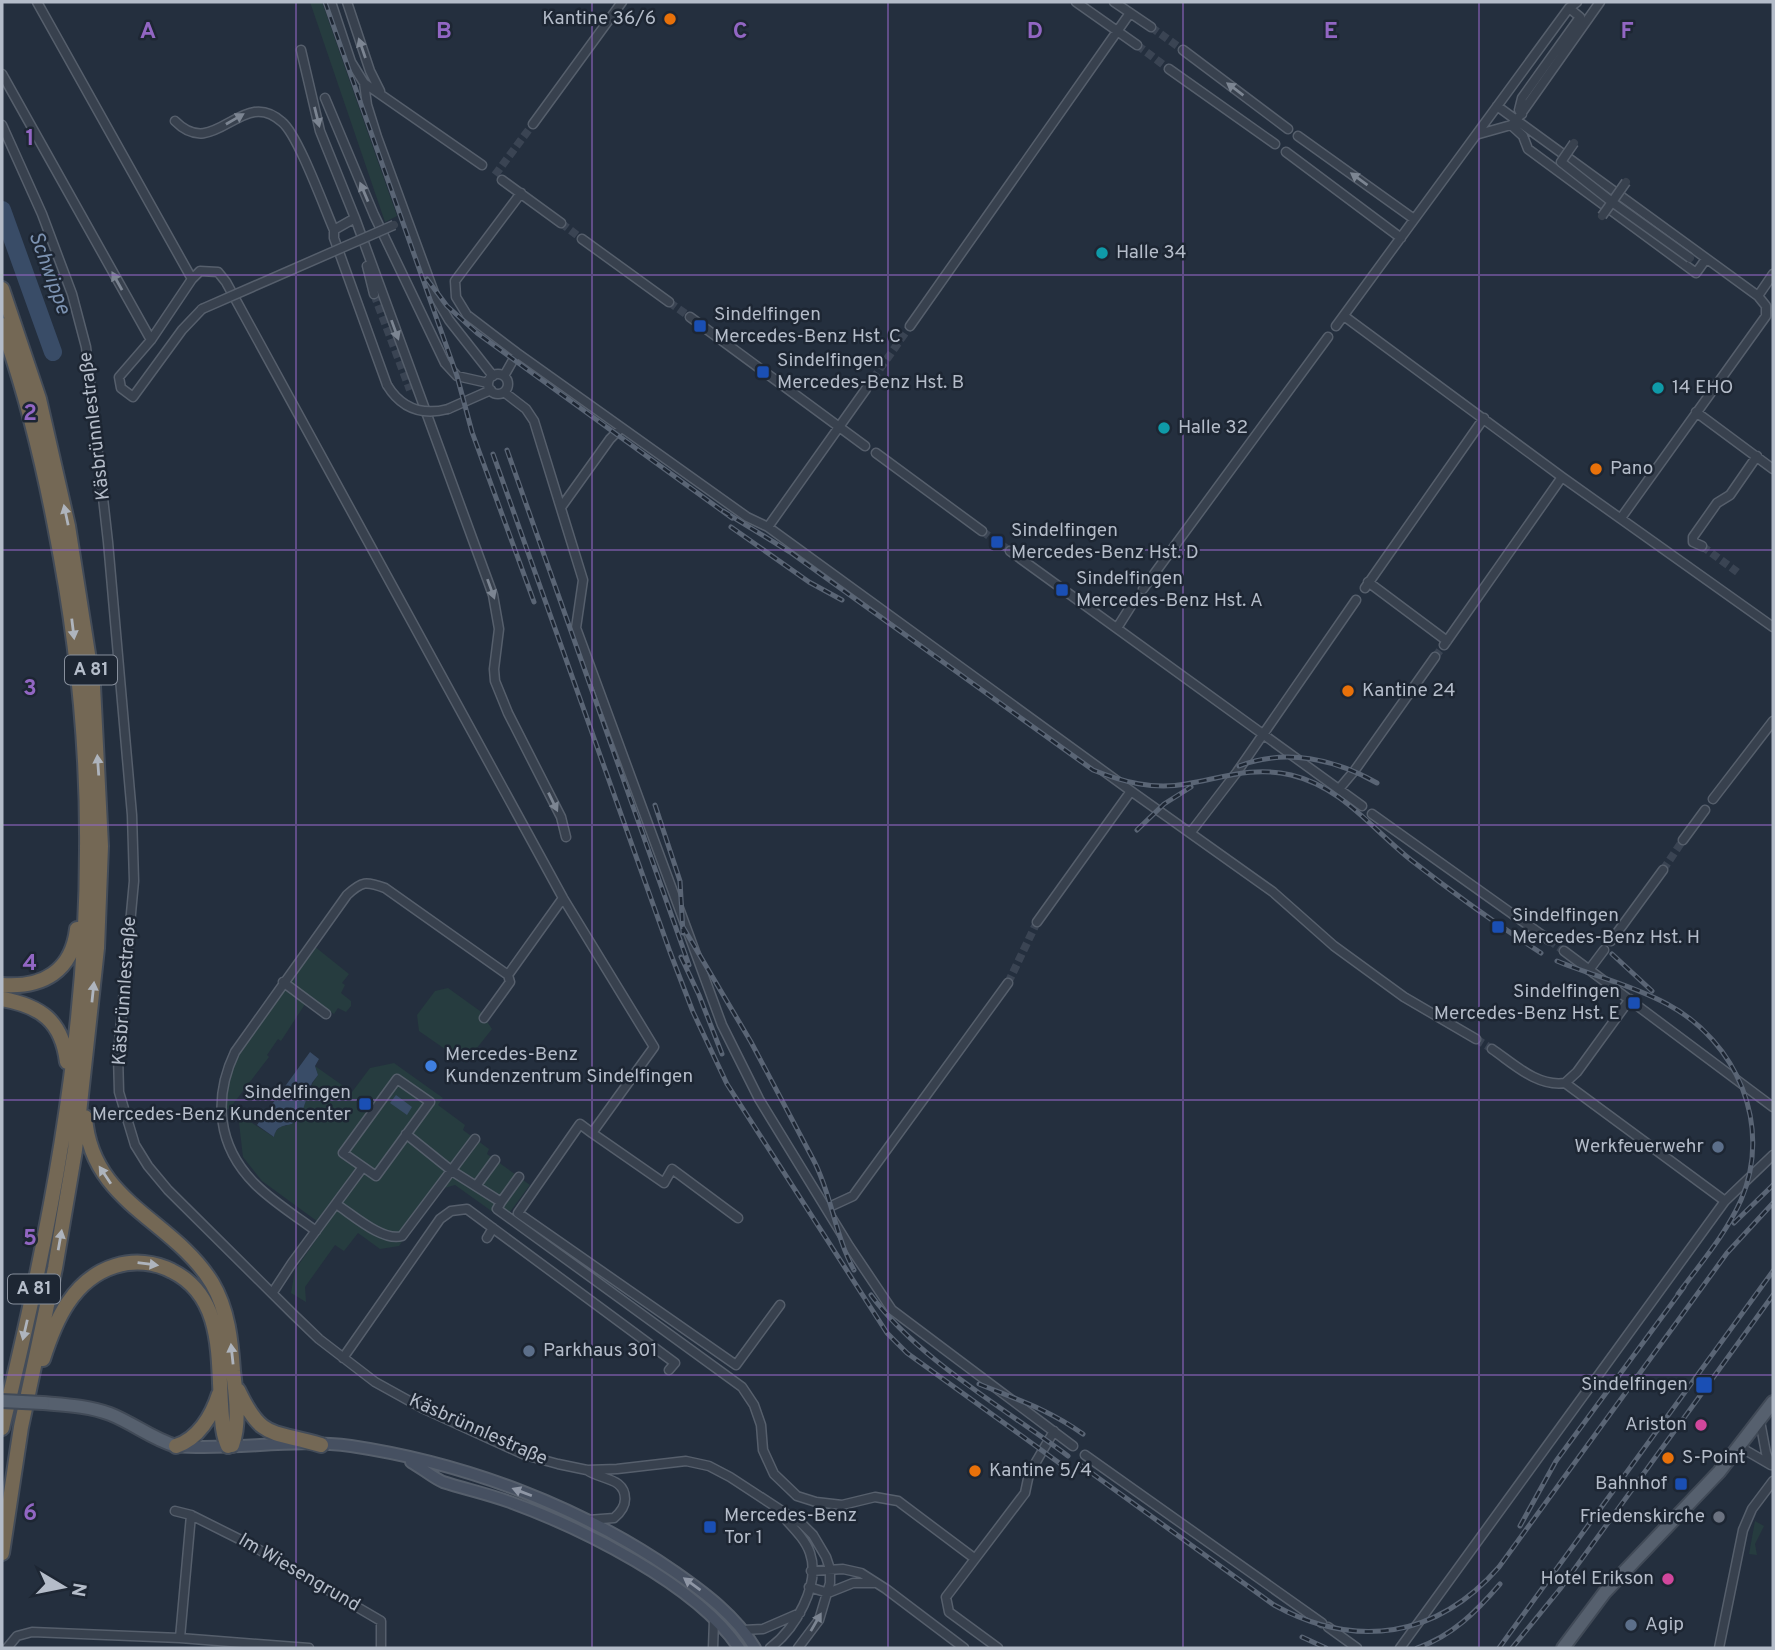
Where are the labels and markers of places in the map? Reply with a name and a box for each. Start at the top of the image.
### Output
place label: Kantine 36/6 [542,7,656,31]
marker: Kantine 36/6 [662,11,678,27]
place label: Halle 34 [1116,241,1187,265]
marker: Halle 34 [1094,245,1110,261]
place label: Sindelfingen Mercedes-Benz Hst. C [714,303,901,349]
marker: Sindelfingen Mercedes-Benz Hst. C [692,318,708,334]
place label: Sindelfingen Mercedes-Benz Hst. B [777,349,964,395]
marker: Sindelfingen Mercedes-Benz Hst. B [755,364,771,380]
place label: 14 EHO [1672,376,1733,400]
marker: 14 EHO [1650,380,1666,396]
place label: Halle 32 [1178,416,1248,440]
marker: Halle 32 [1156,420,1172,436]
place label: Pano [1610,457,1653,481]
marker: Pano [1588,461,1604,477]
place label: Sindelfingen Mercedes-Benz Hst. D [1011,519,1199,565]
marker: Sindelfingen Mercedes-Benz Hst. D [989,534,1005,550]
place label: Sindelfingen Mercedes-Benz Hst. A [1076,567,1263,613]
marker: Sindelfingen Mercedes-Benz Hst. A [1054,582,1070,598]
place label: Kantine 24 [1362,679,1455,703]
marker: Kantine 24 [1340,683,1356,699]
place label: Sindelfingen Mercedes-Benz Hst. H [1512,904,1700,950]
marker: Sindelfingen Mercedes-Benz Hst. H [1490,919,1506,935]
place label: Sindelfingen Mercedes-Benz Hst. E [1434,980,1620,1026]
marker: Sindelfingen Mercedes-Benz Hst. E [1626,995,1642,1011]
place label: Mercedes-Benz Kundenzentrum Sindelfingen [445,1043,693,1089]
marker: Mercedes-Benz Kundenzentrum Sindelfingen [423,1058,439,1074]
place label: Sindelfingen Mercedes-Benz Kundencenter [92,1081,352,1127]
marker: Sindelfingen Mercedes-Benz Kundencenter [357,1096,373,1112]
place label: Werkfeuerwehr [1574,1135,1705,1159]
marker: Werkfeuerwehr [1710,1139,1726,1155]
place label: Parkhaus 301 [543,1339,658,1363]
marker: Parkhaus 301 [521,1343,537,1359]
place label: Sindelfingen [1581,1373,1688,1397]
marker: Sindelfingen [1694,1375,1714,1395]
place label: Ariston [1625,1413,1687,1437]
marker: Ariston [1693,1417,1709,1433]
place label: S-Point [1682,1446,1746,1470]
marker: S-Point [1660,1450,1676,1466]
place label: Kantine 5/4 [989,1459,1092,1483]
marker: Kantine 5/4 [967,1463,983,1479]
place label: Bahnhof [1595,1472,1668,1496]
marker: Bahnhof [1673,1476,1689,1492]
place label: Mercedes-Benz Tor 1 [724,1504,857,1550]
place label: Friedenskirche [1580,1505,1705,1529]
marker: Friedenskirche [1711,1509,1727,1525]
marker: Mercedes-Benz Tor 1 [702,1519,718,1535]
place label: Hotel Erikson [1541,1567,1654,1591]
marker: Hotel Erikson [1660,1571,1676,1587]
place label: Agip [1645,1613,1684,1637]
marker: Agip [1623,1617,1639,1633]

